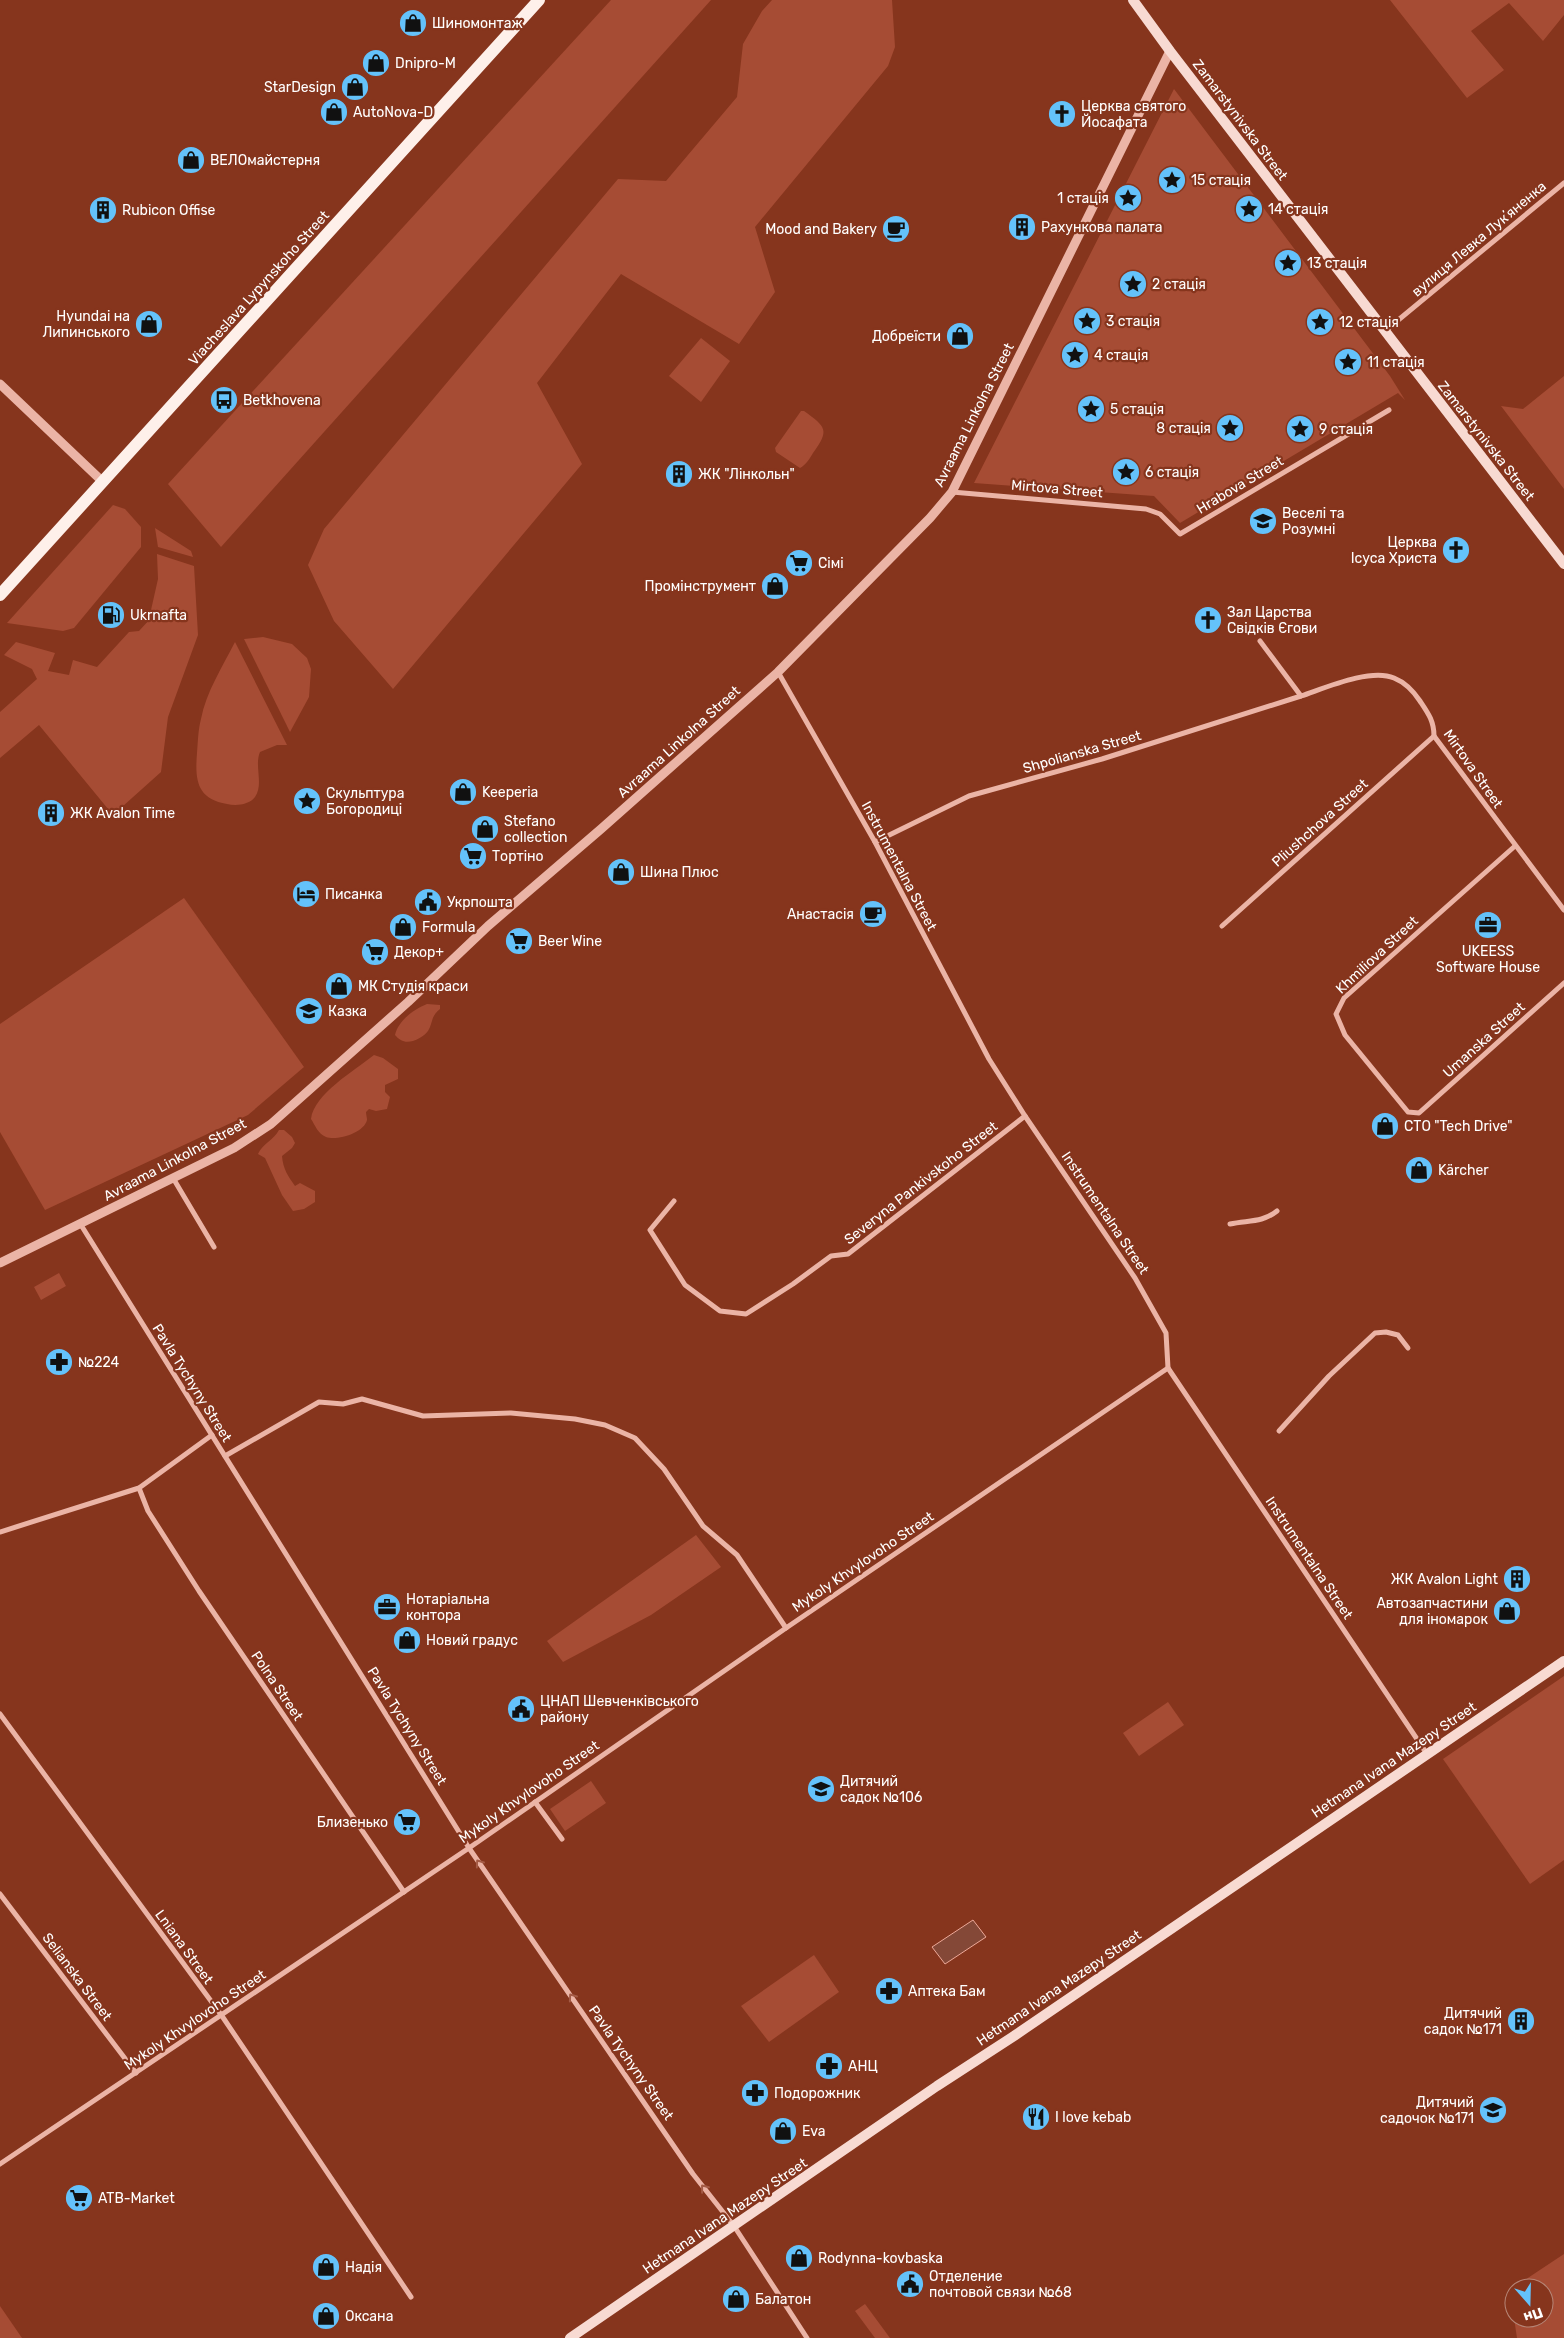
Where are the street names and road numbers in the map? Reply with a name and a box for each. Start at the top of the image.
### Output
street label: Zamarstynivska Street [1189,56,1291,184]
street label: вулиця Левка Лукʼяненка [1408,178,1550,300]
street label: Viacheslava Lypynskoho Street [185,207,333,369]
street label: Avraama Linkolna Street [930,340,1018,490]
street label: Zamarstynivska Street [1434,378,1538,505]
street label: Hrabova Street [1194,452,1287,518]
street label: Mirtova Street [1010,477,1104,502]
street label: Avraama Linkolna Street [614,682,744,802]
street label: Mirtova Street [1440,726,1507,812]
street label: Shpolianska Street [1021,727,1144,777]
street label: Pliushchova Street [1269,775,1372,870]
street label: Instrumentalna Street [858,798,941,934]
street label: Khmiliova Street [1332,912,1422,998]
street label: Umanska Street [1440,998,1529,1081]
street label: Avraama Linkolna Street [101,1115,250,1205]
street label: Severyna Pankivskoho Street [841,1117,1002,1248]
street label: Instrumentalna Street [1058,1149,1153,1278]
street label: Pavla Tychyny Street [149,1321,236,1446]
street label: Instrumentalna Street [1262,1494,1357,1623]
street label: Mykoly Khvylovoho Street [789,1508,938,1616]
street label: Polna Street [247,1648,307,1725]
street label: Pavla Tychyny Street [364,1664,451,1789]
street label: Hetmana Ivana Mazepy Street [1308,1698,1480,1822]
street label: Mykoly Khvylovoho Street [456,1737,603,1847]
street label: Lniana Street [151,1907,217,1988]
street label: Hetmana Ivana Mazepy Street [973,1926,1145,2050]
street label: Selianska Street [38,1930,116,2025]
street label: Mykoly Khvylovoho Street [121,1966,270,2074]
street label: Pavla Tychyny Street [585,2002,677,2124]
street label: Hetmana Ivana Mazepy Street [639,2154,811,2278]

